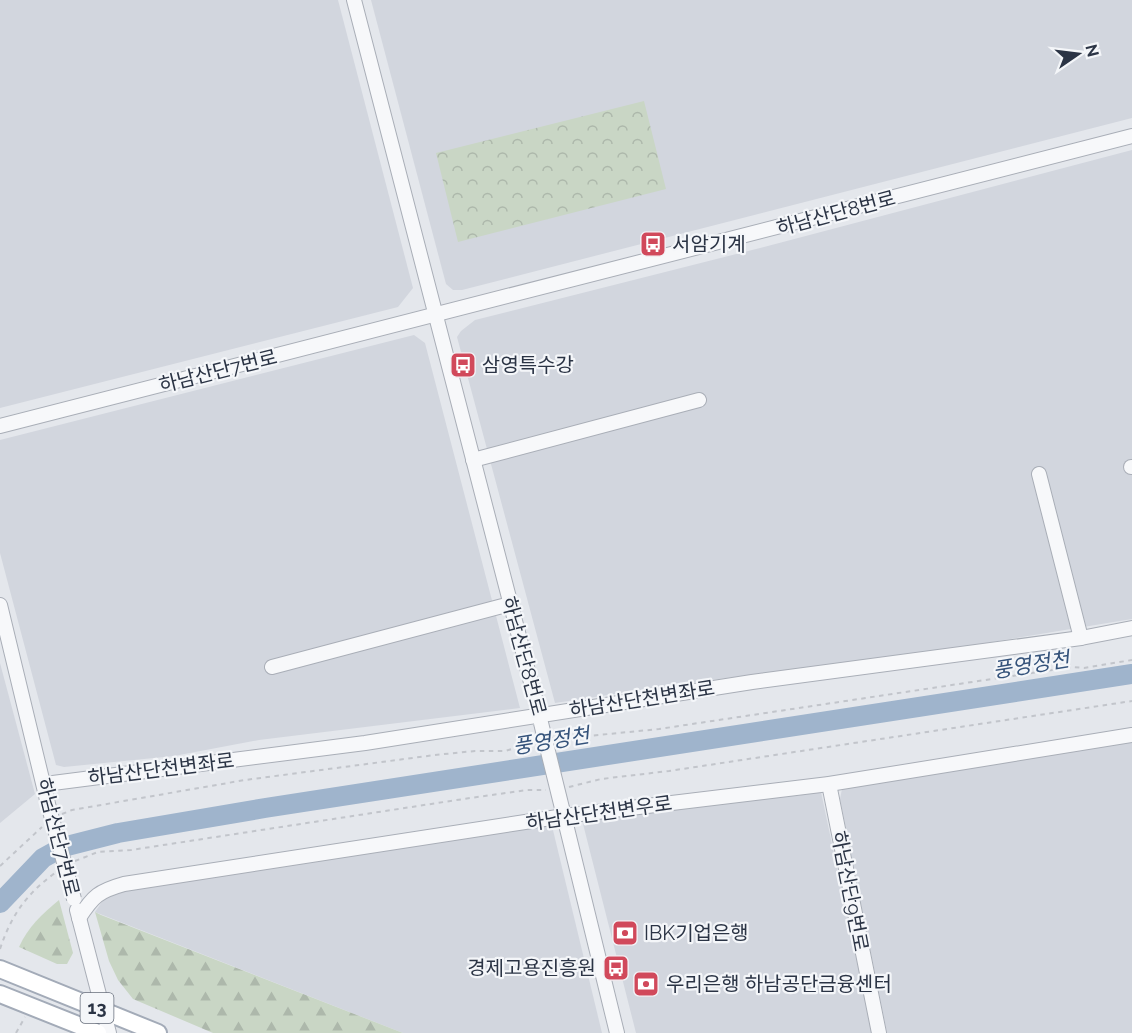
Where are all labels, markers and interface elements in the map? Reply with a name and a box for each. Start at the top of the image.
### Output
north arrow [1048,24,1108,84]
text: N [1081,42,1103,59]
street label: 하남산단8번로 [774,186,898,240]
bus stop icon: 서암기계 [638,229,668,259]
place label: 서암기계 [672,232,746,256]
street label: 하남산단7번로 [156,345,280,397]
bus stop icon: 삼영특수강 [448,350,478,380]
place label: 삼영특수강 [482,353,574,377]
street label: 하남산단8번로 [497,594,551,718]
water label: 풍영정천 [991,646,1074,683]
street label: 하남산단천변좌로 [567,676,717,722]
water label: 풍영정천 [511,722,594,759]
street label: 하남산단천변좌로 [86,748,236,790]
street label: 하남산단7번로 [32,775,84,899]
street label: 하남산단천변우로 [524,791,674,835]
street label: 하남산단9번로 [827,829,873,953]
bank icon: IBK기업은행 [610,918,640,948]
place label: IBK기업은행 [644,921,749,945]
bus stop icon: 경제고용진흥원 [601,953,631,983]
place label: 경제고용진흥원 [467,956,596,980]
bank icon: 우리은행 하남공단금융센터 [631,969,661,999]
place label: 우리은행 하남공단금융센터 [666,972,892,996]
road number: 13 [80,993,114,1023]

